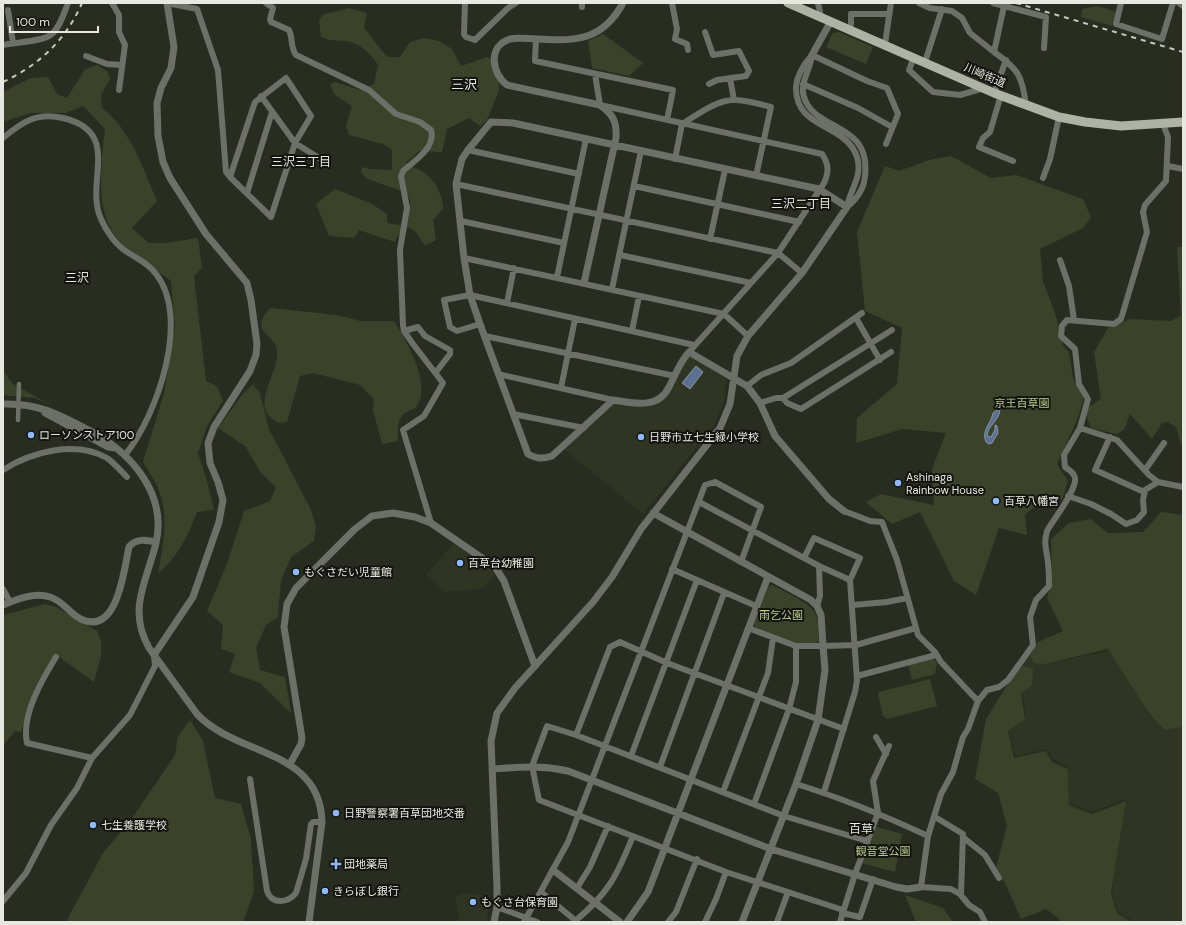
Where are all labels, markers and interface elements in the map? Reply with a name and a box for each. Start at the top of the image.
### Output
scale bar [10,8,98,34]
text: 100 m [16,14,50,30]
street label: 川崎街道 [962,60,1008,90]
district label: 三沢 [451,76,477,93]
district label: 三沢三丁目 [271,154,331,170]
district label: 三沢二丁目 [771,196,831,212]
district label: 三沢 [65,270,89,286]
park label: 京王百草園 [995,396,1050,410]
place label: ローソンストア100 [39,428,134,442]
marker: ローソンストア100 [26,430,36,440]
place label: 日野市立七生緑小学校 [649,430,759,444]
marker: 日野市立七生緑小学校 [636,432,646,442]
place label: Ashinaga Rainbow House [906,470,984,497]
marker: Ashinaga Rainbow House [893,478,903,488]
place label: 百草八幡宮 [1004,494,1059,508]
marker: 百草八幡宮 [991,496,1001,506]
place label: 百草台幼稚園 [468,556,534,570]
marker: 百草台幼稚園 [455,558,465,568]
place label: もぐさだい児童館 [304,565,392,579]
marker: もぐさだい児童館 [291,567,301,577]
park label: 雨乞公園 [759,608,803,622]
place label: 日野警察署百草団地交番 [344,806,465,820]
marker: 日野警察署百草団地交番 [331,808,341,818]
place label: 七生養護学校 [101,818,167,832]
marker: 七生養護学校 [88,820,98,830]
district label: 百草 [849,821,873,837]
park label: 観音堂公園 [856,844,911,858]
place label: 団地薬局 [344,857,388,871]
marker: 団地薬局 [331,859,341,869]
place label: きらぼし銀行 [333,884,399,898]
marker: きらぼし銀行 [320,886,330,896]
place label: もぐさ台保育園 [481,895,558,909]
marker: もぐさ台保育園 [468,897,478,907]

